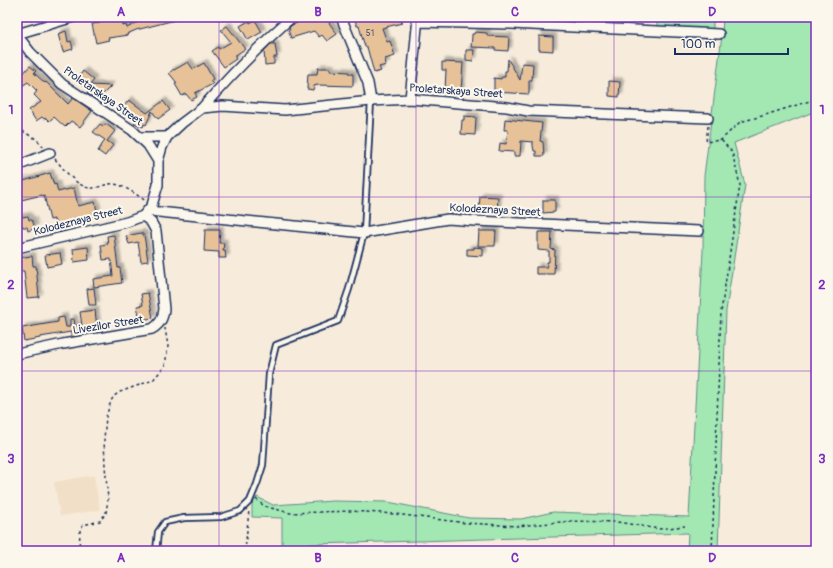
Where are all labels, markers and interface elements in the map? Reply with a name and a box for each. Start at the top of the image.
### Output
text: A [117,4,126,20]
text: B [314,4,322,20]
text: C [511,4,519,20]
text: D [708,4,716,20]
house number: 51 [366,28,374,39]
scale bar [675,30,788,56]
text: 100 m [681,37,716,52]
street label: Proletarskaya Street [61,64,146,128]
street label: Proletarskaya Street [409,81,504,101]
text: 1 [8,102,14,118]
text: 1 [819,102,825,118]
street label: Kolodeznaya Street [449,201,541,219]
street label: Kolodeznaya Street [32,204,124,238]
text: 2 [7,277,15,293]
text: 2 [818,277,826,293]
street label: Livezilor Street [72,313,145,337]
text: 3 [7,451,15,467]
text: 3 [818,451,826,467]
text: A [117,550,126,566]
text: B [314,550,322,566]
text: C [511,550,519,566]
text: D [708,550,716,566]

